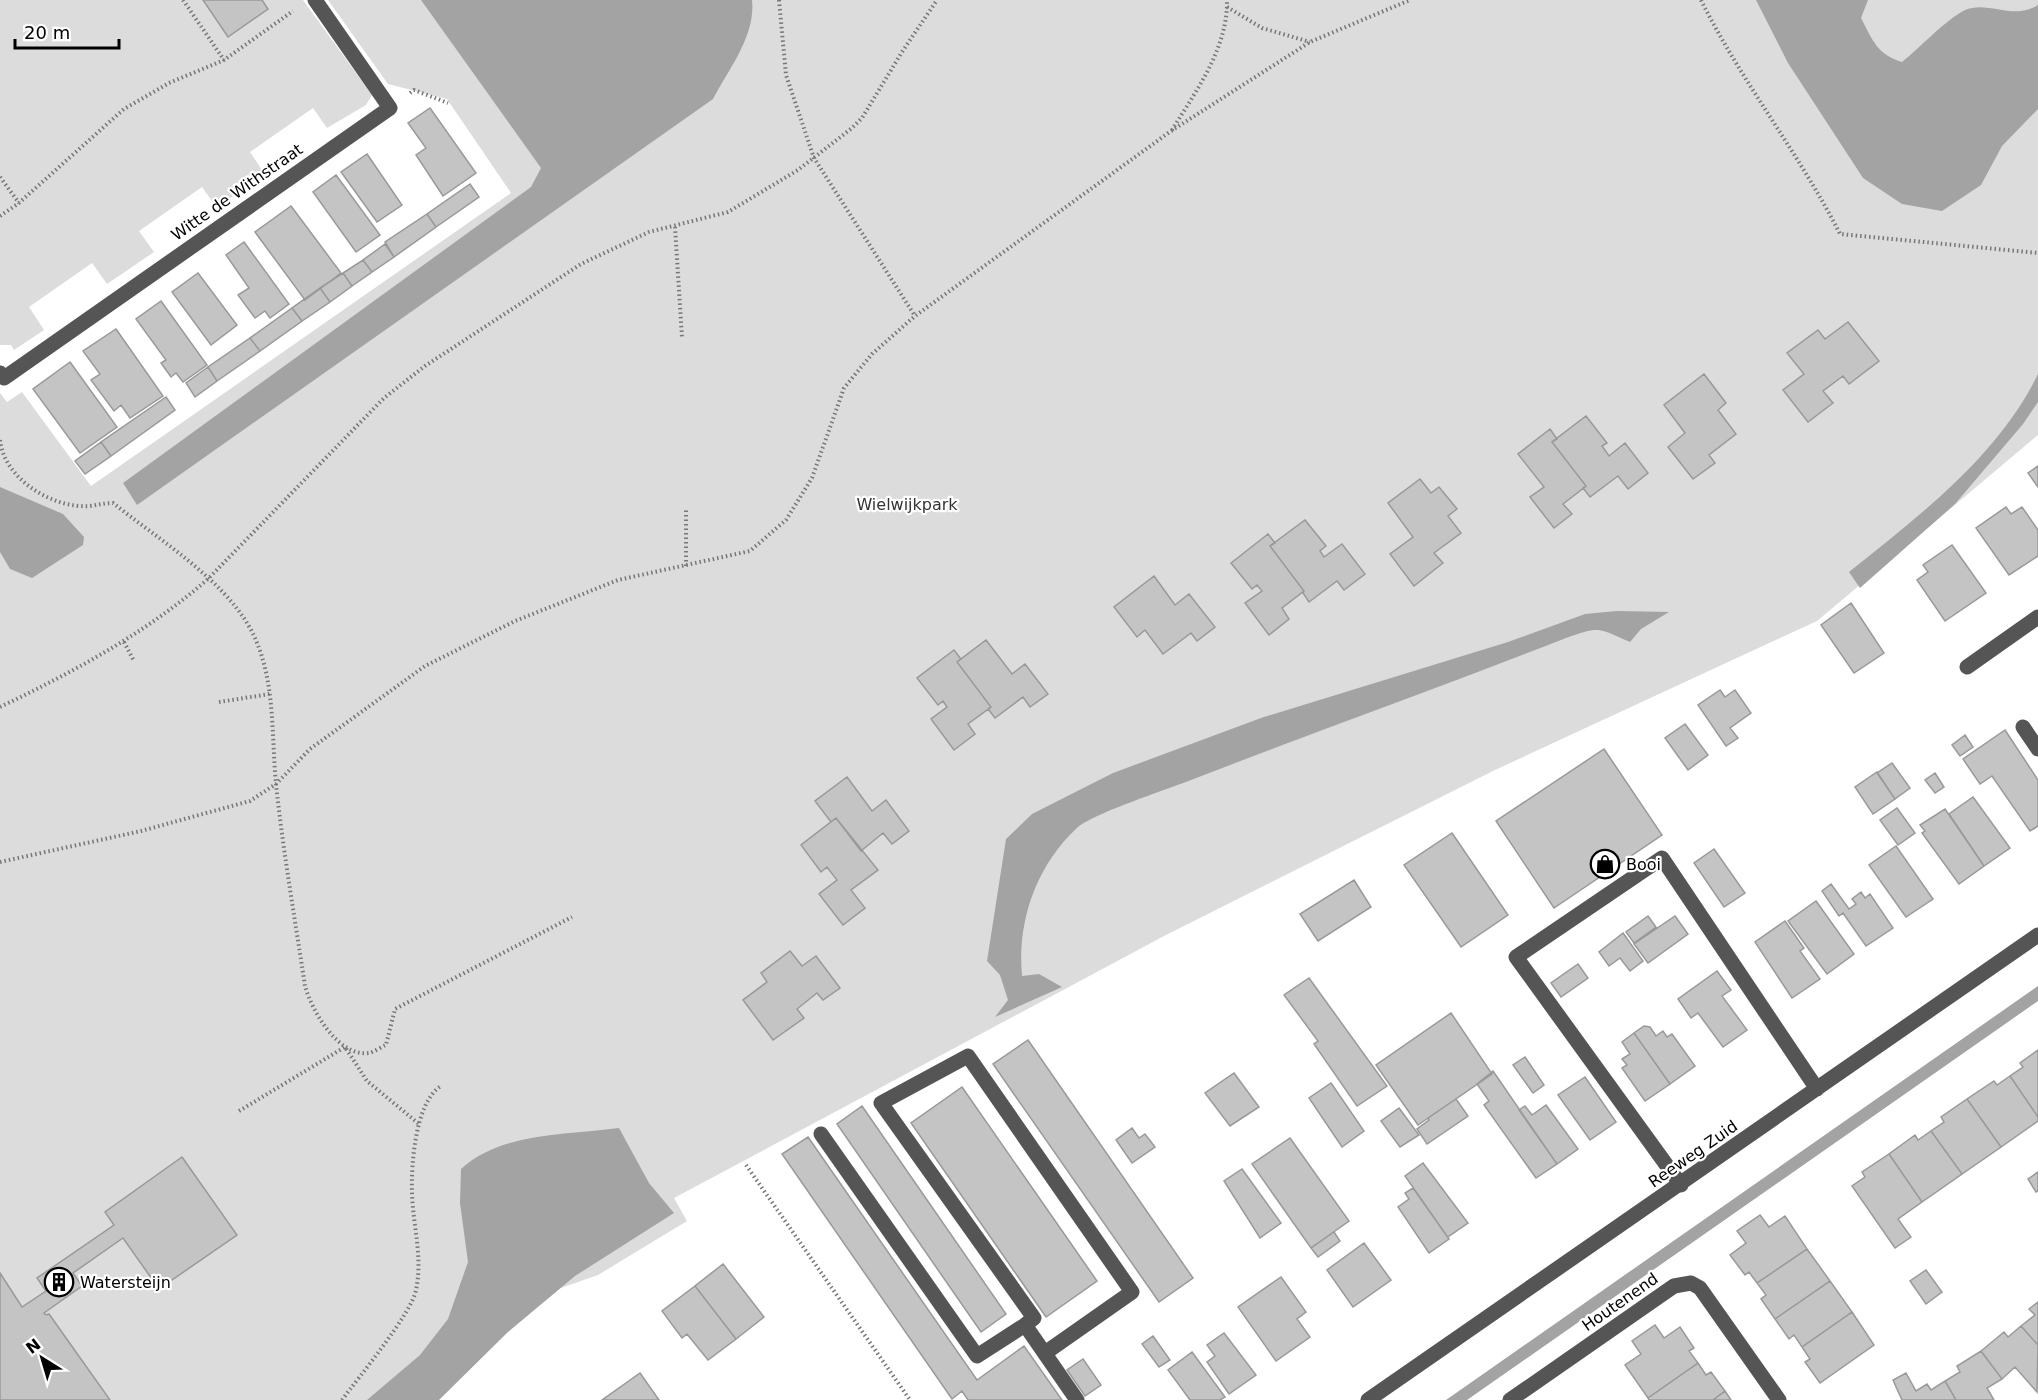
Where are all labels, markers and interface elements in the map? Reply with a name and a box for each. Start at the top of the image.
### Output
scale bar [15,12,118,50]
text: 20 m [24,22,70,43]
street label: Witte de Withstraat [168,140,306,244]
park label: Wielwijkpark [856,495,958,514]
shop icon: Booi [1589,848,1621,880]
place label: Booi [1626,855,1661,874]
street label: Reeweg Zuid [1645,1116,1741,1192]
building icon: Watersteijn [43,1266,75,1298]
street label: Houtenend [1578,1269,1662,1335]
place label: Watersteijn [80,1273,171,1292]
north arrow [12,1328,72,1388]
text: N [22,1335,44,1358]

